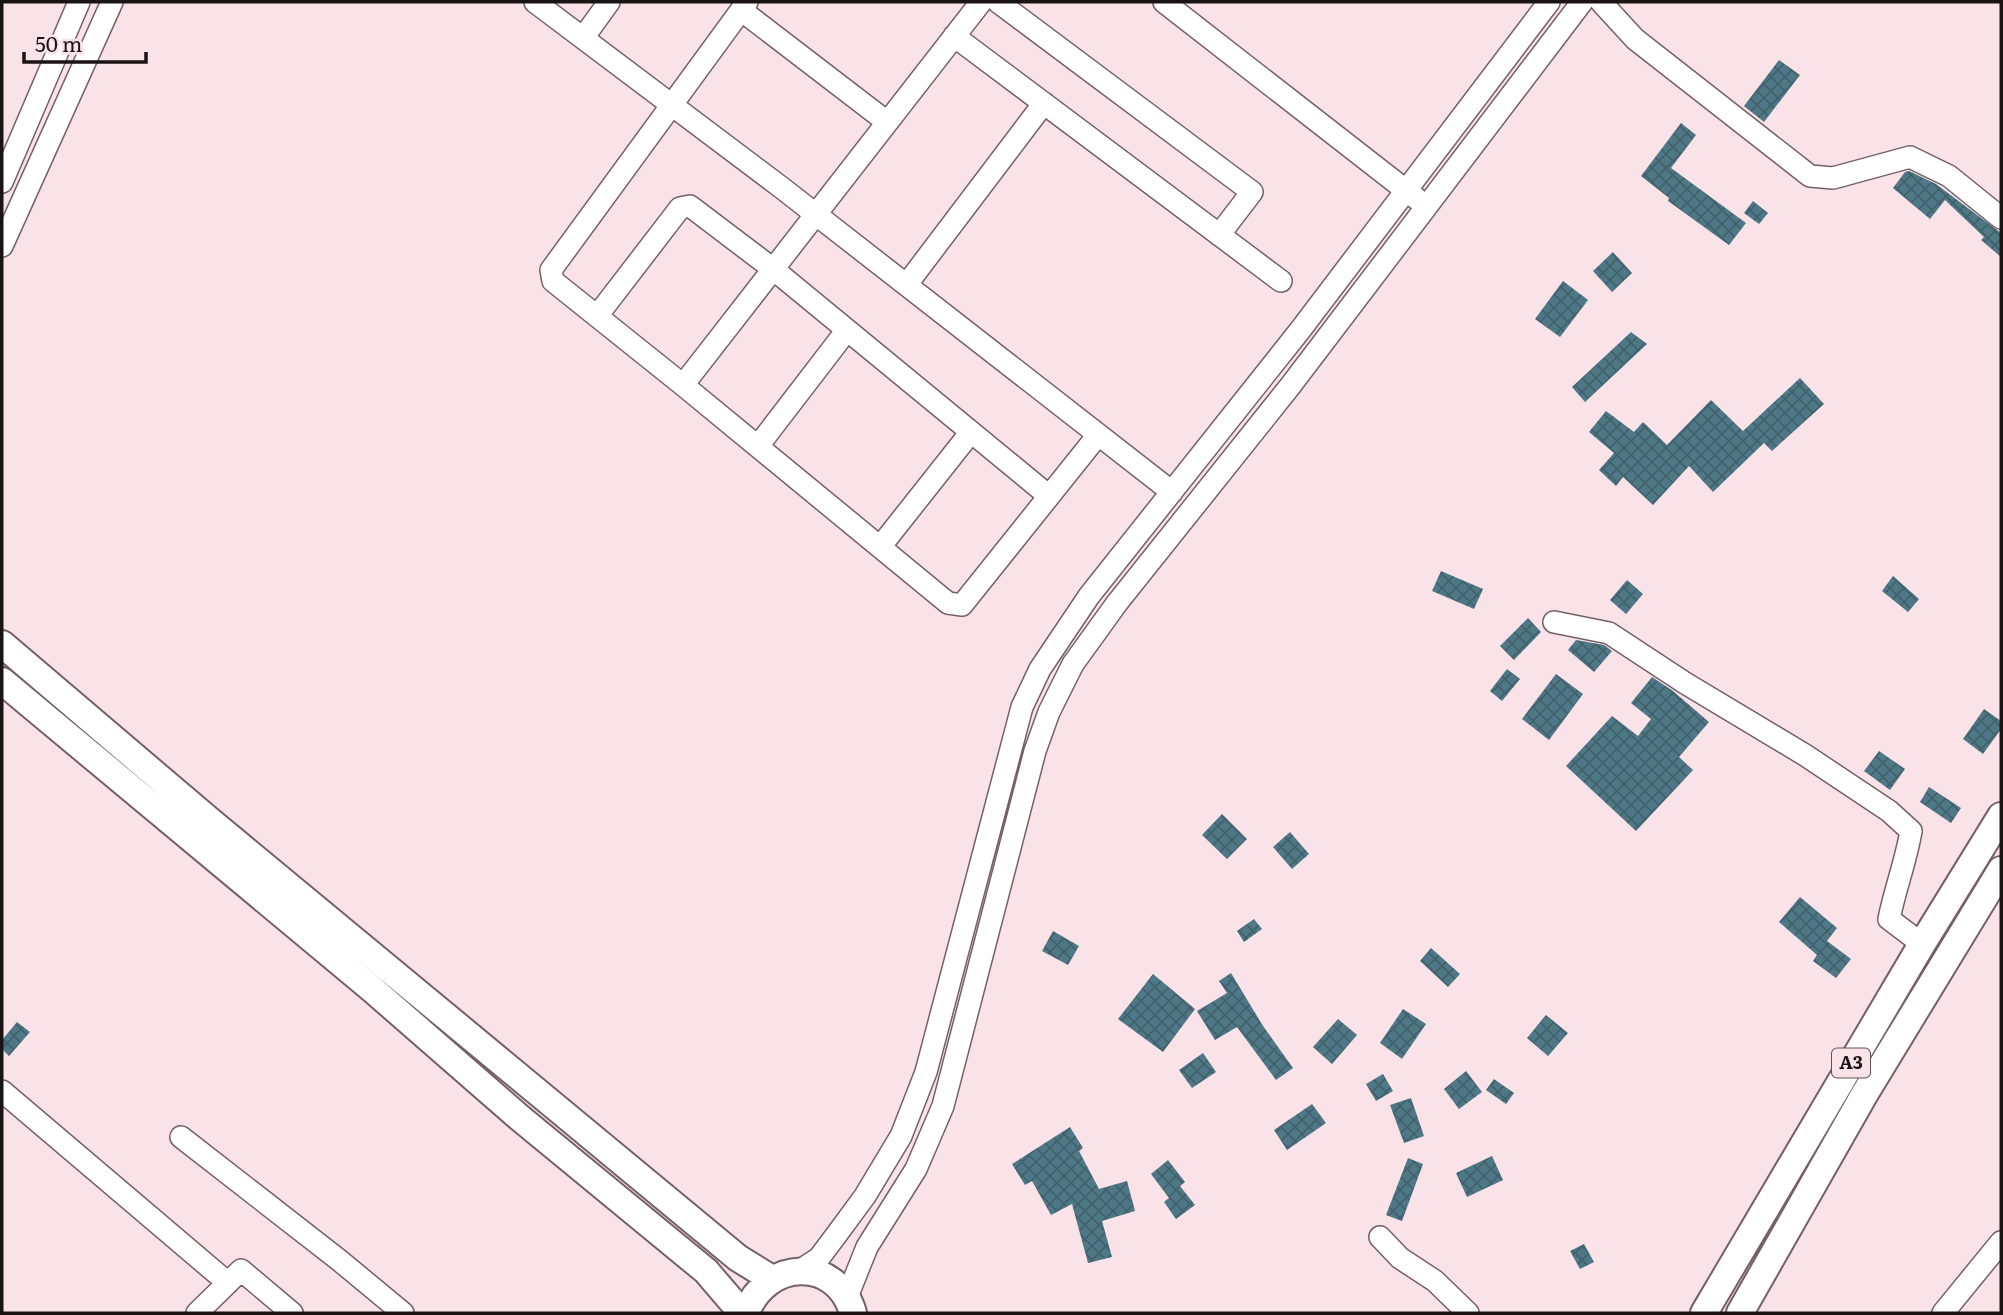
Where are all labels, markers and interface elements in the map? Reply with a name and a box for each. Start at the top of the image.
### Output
scale bar [24,21,147,65]
text: 50 m [35,27,82,58]
road number: A3 [1832,1048,1870,1078]

